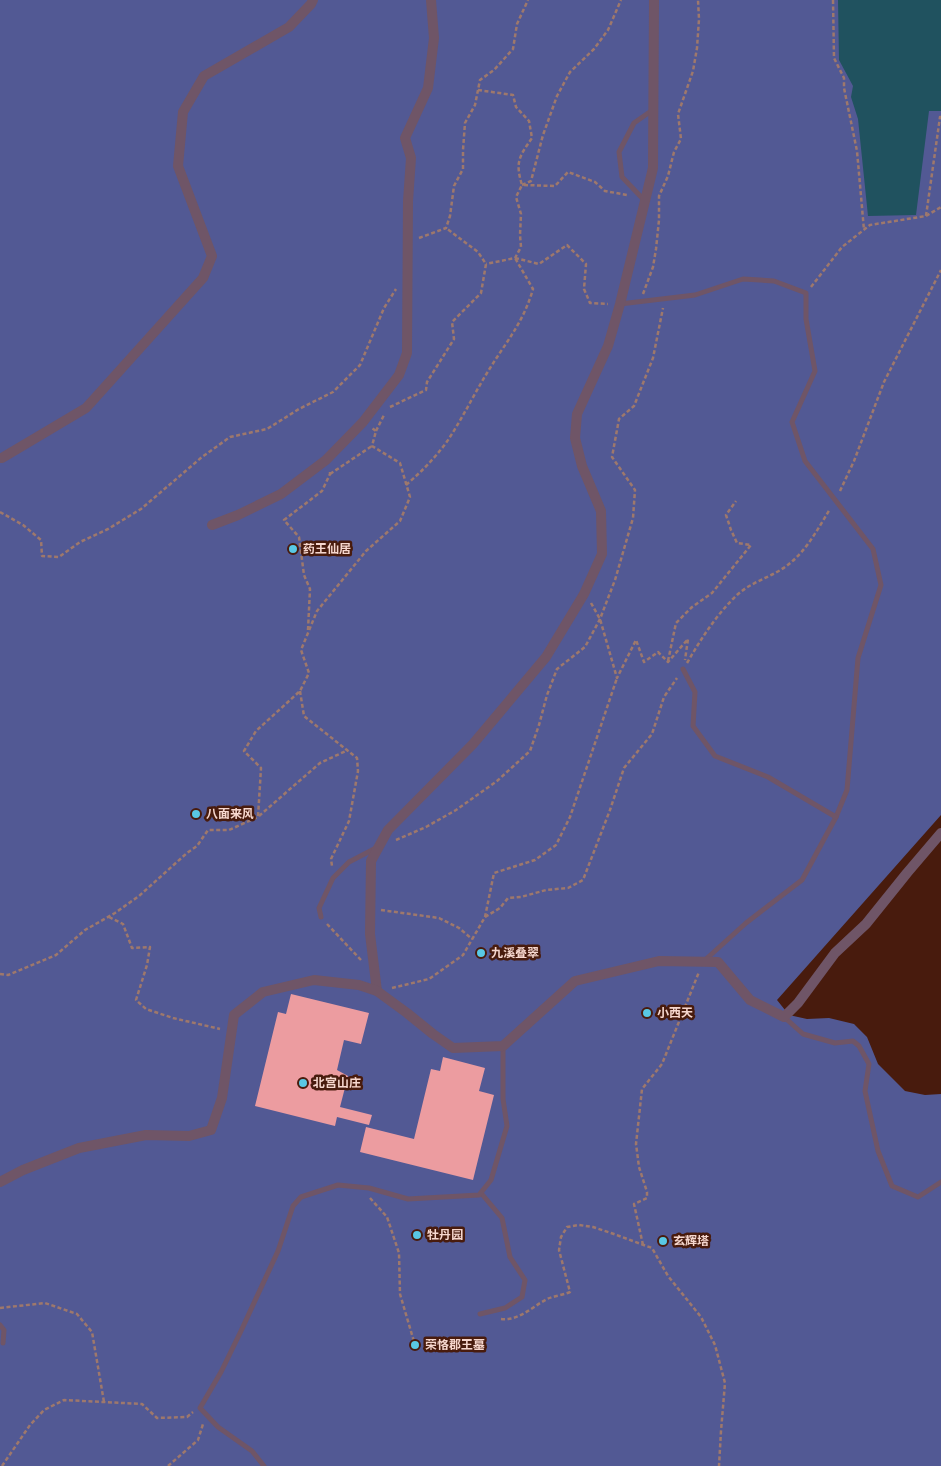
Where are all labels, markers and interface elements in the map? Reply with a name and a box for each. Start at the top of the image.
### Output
place label: 药王仙居 [303,541,351,556]
marker: 药王仙居 [287,543,299,555]
place label: 八面来风 [206,806,254,821]
marker: 八面来风 [190,808,202,820]
place label: 九溪叠翠 [491,945,539,960]
marker: 九溪叠翠 [475,947,487,959]
place label: 小西天 [657,1005,693,1020]
marker: 小西天 [641,1007,653,1019]
place label: 北宫山庄 [313,1075,361,1090]
marker: 北宫山庄 [297,1077,309,1089]
place label: 牡丹园 [427,1227,463,1242]
marker: 牡丹园 [411,1229,423,1241]
place label: 玄辉塔 [673,1233,709,1248]
marker: 玄辉塔 [657,1235,669,1247]
place label: 荣恪郡王墓 [425,1337,485,1352]
marker: 荣恪郡王墓 [409,1339,421,1351]

